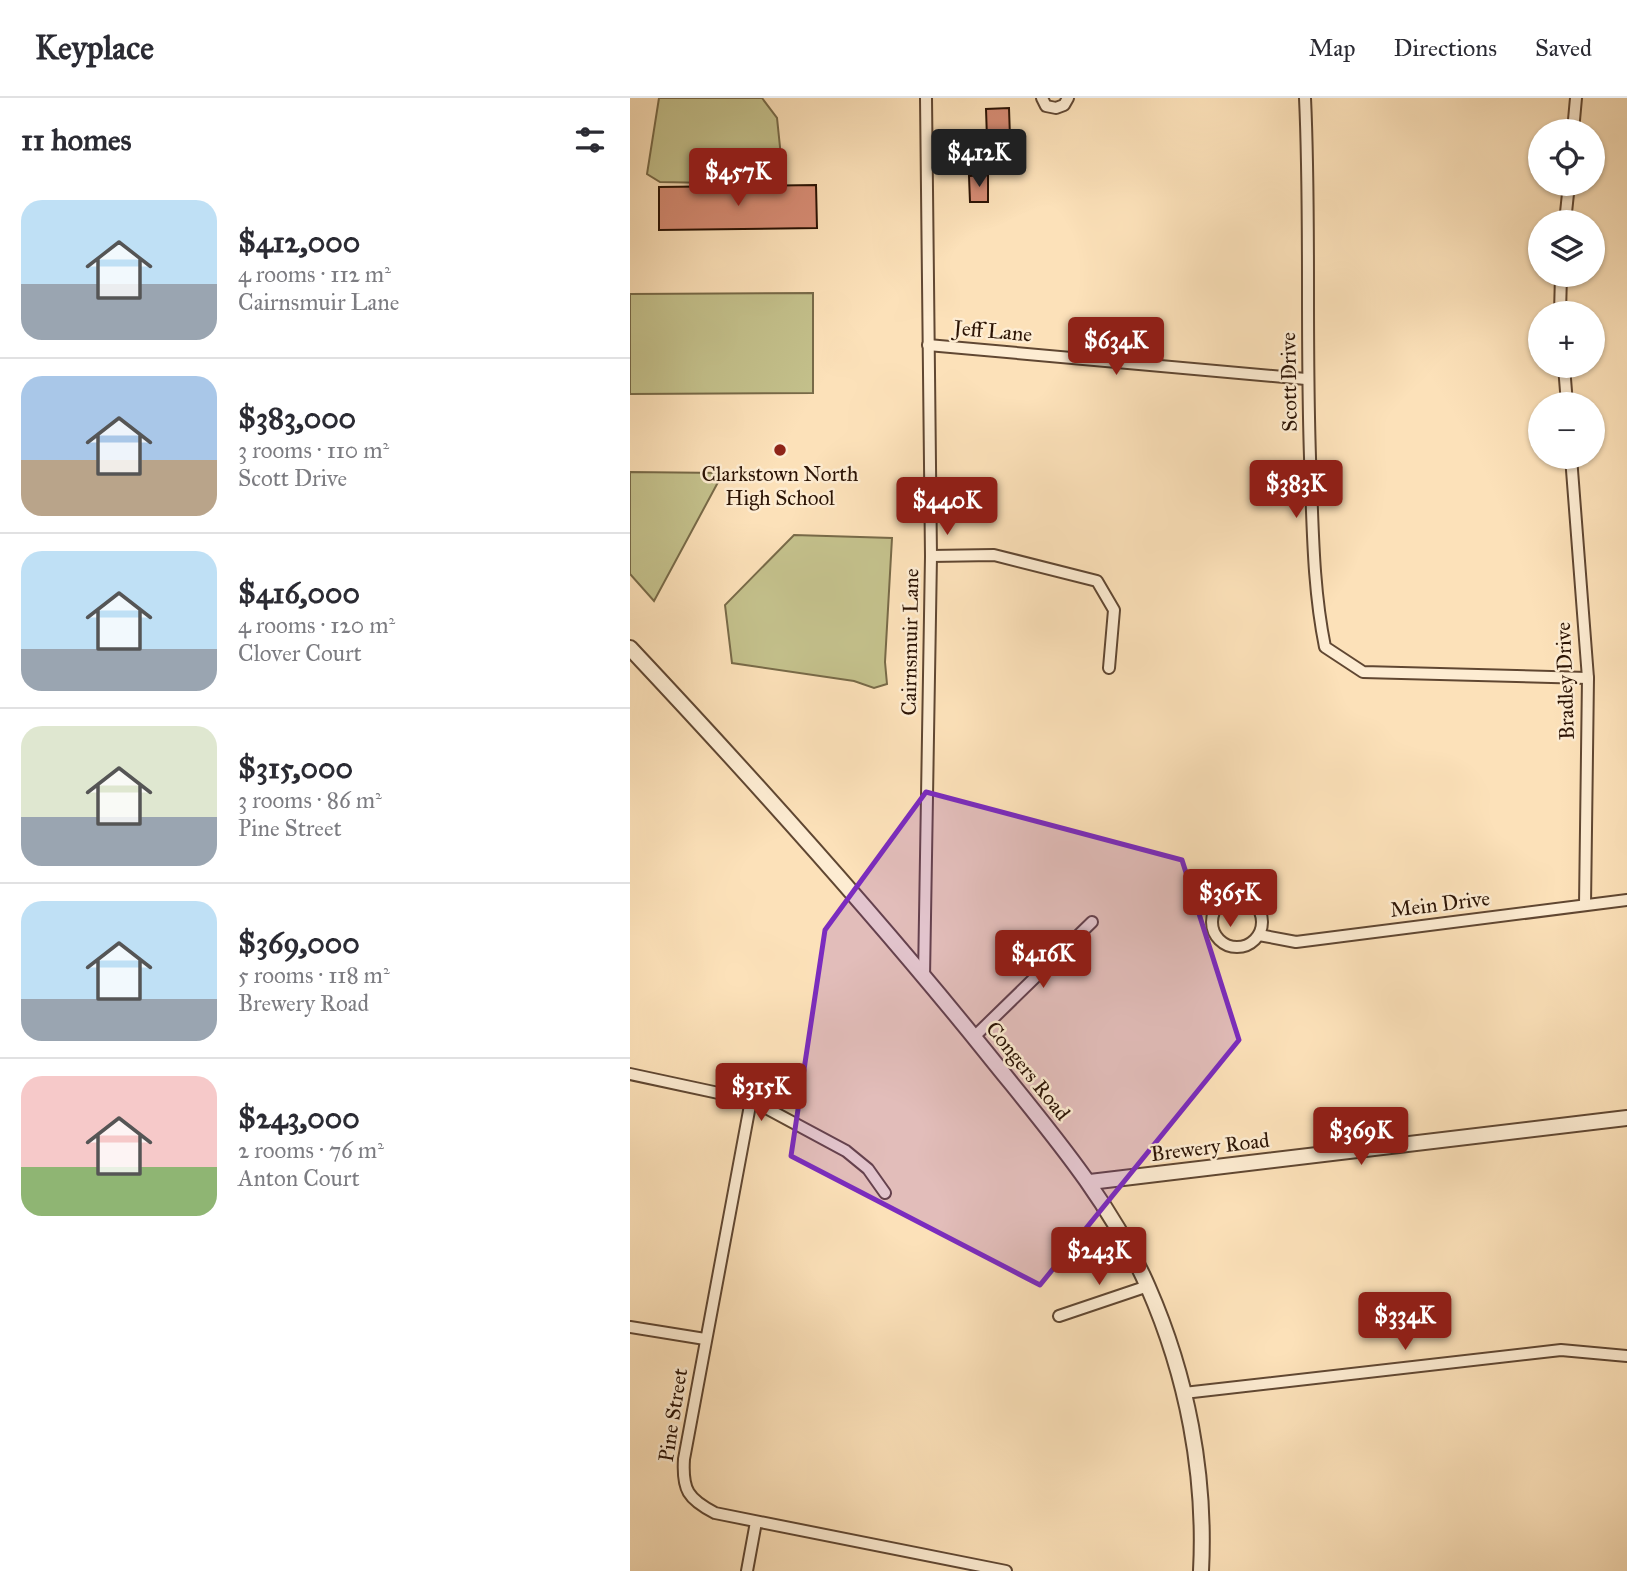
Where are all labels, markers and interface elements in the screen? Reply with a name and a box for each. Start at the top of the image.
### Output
text: Keyplace [35,28,154,68]
text: Map [1309,33,1356,63]
text: Directions [1394,33,1497,63]
text: Saved [1535,33,1592,63]
map controls [1528,119,1605,469]
button: locate [1528,119,1605,196]
icon: filters [571,121,609,159]
text: 11 homes [21,122,132,158]
pin: $412K [930,130,1028,189]
text: $412K [947,138,1011,166]
pin: $457K [689,148,787,208]
text: $457K [705,157,771,185]
button: layers [1528,210,1605,287]
text: $412,000 [238,224,360,260]
icon: home [77,228,161,312]
text: 4 rooms · 112 m² [238,260,391,288]
text: Cairnsmuir Lane [238,288,399,316]
button: + [1528,301,1605,378]
street label: Jeff Lane [951,314,1033,347]
pin: $634K [1067,317,1165,377]
text: $634K [1084,326,1148,354]
street label: Scott Drive [1275,332,1303,432]
button: − [1528,392,1605,469]
text: $383,000 [238,400,356,436]
icon: home [77,404,161,488]
text: 3 rooms · 110 m² [238,436,389,464]
marker: Clarkstown North High School [772,442,788,458]
pin: $383K [1247,460,1345,520]
place label: Clarkstown North High School [702,461,859,511]
text: Scott Drive [238,464,347,492]
text: $383K [1266,469,1326,497]
pin: $440K [898,478,996,537]
text: $440K [912,486,982,514]
street label: Cairnsmuir Lane [896,568,924,716]
text: $416,000 [238,575,360,611]
icon: home [77,579,161,663]
text: 4 rooms · 120 m² [238,611,395,639]
street label: Bradley Drive [1550,621,1580,741]
text: Clover Court [238,639,362,667]
text: $315,000 [238,750,353,786]
icon: home [77,754,161,838]
text: 3 rooms · 86 m² [238,786,382,814]
text: Pine Street [238,814,342,842]
pin: $365K [1181,870,1279,929]
text: $365K [1199,878,1261,906]
street label: Mein Drive [1389,885,1492,923]
text: $369,000 [238,925,360,961]
icon: home [77,929,161,1013]
pin: $416K [994,930,1092,990]
text: $416K [1011,939,1075,967]
text: 5 rooms · 118 m² [238,961,390,989]
text: Brewery Road [238,989,369,1017]
street label: Congers Road [980,1016,1076,1126]
pin: $315K [712,1063,810,1123]
text: $315K [732,1072,790,1100]
text: $243,000 [238,1100,360,1136]
icon: home [77,1104,161,1188]
pin: $369K [1312,1108,1410,1167]
text: $369K [1329,1116,1393,1144]
street label: Brewery Road [1149,1127,1271,1167]
text: 2 rooms · 76 m² [238,1136,384,1164]
text: Anton Court [238,1164,360,1192]
pin: $243K [1050,1228,1148,1287]
text: $243K [1067,1236,1131,1264]
pin: $334K [1356,1292,1454,1352]
text: $334K [1374,1301,1436,1329]
street label: Pine Street [653,1366,693,1464]

